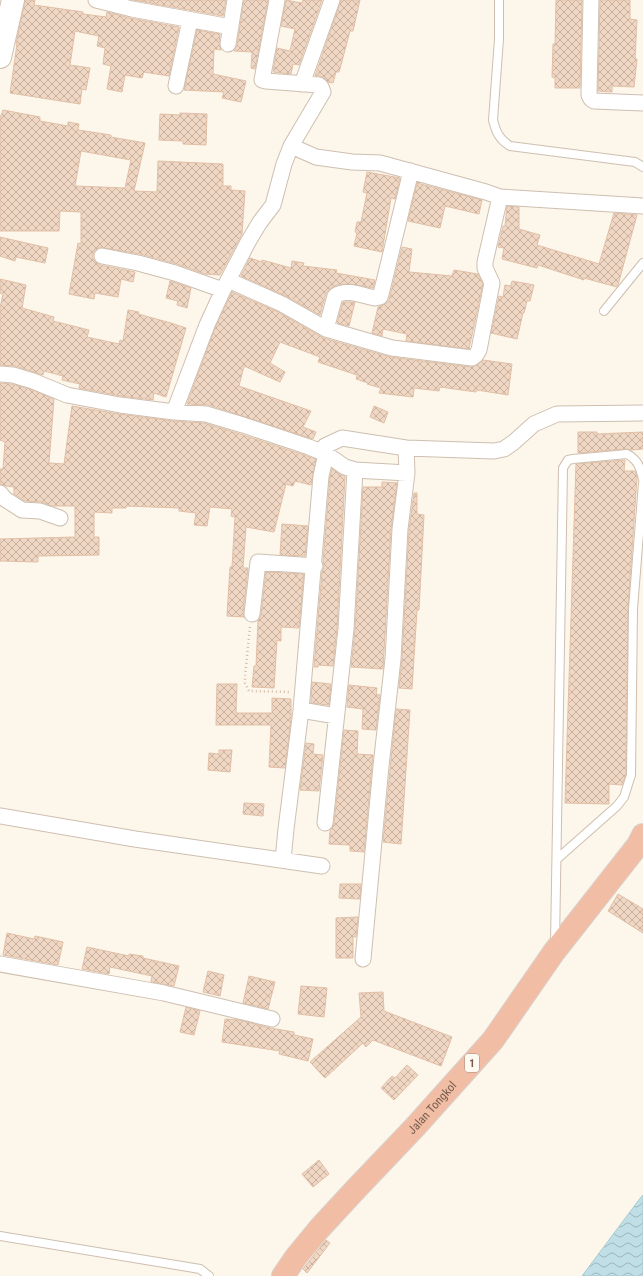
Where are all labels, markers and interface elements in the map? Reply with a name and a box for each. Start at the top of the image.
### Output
road number: 1 [465,1054,479,1072]
street label: Jalan Tongkol [405,1079,459,1137]

